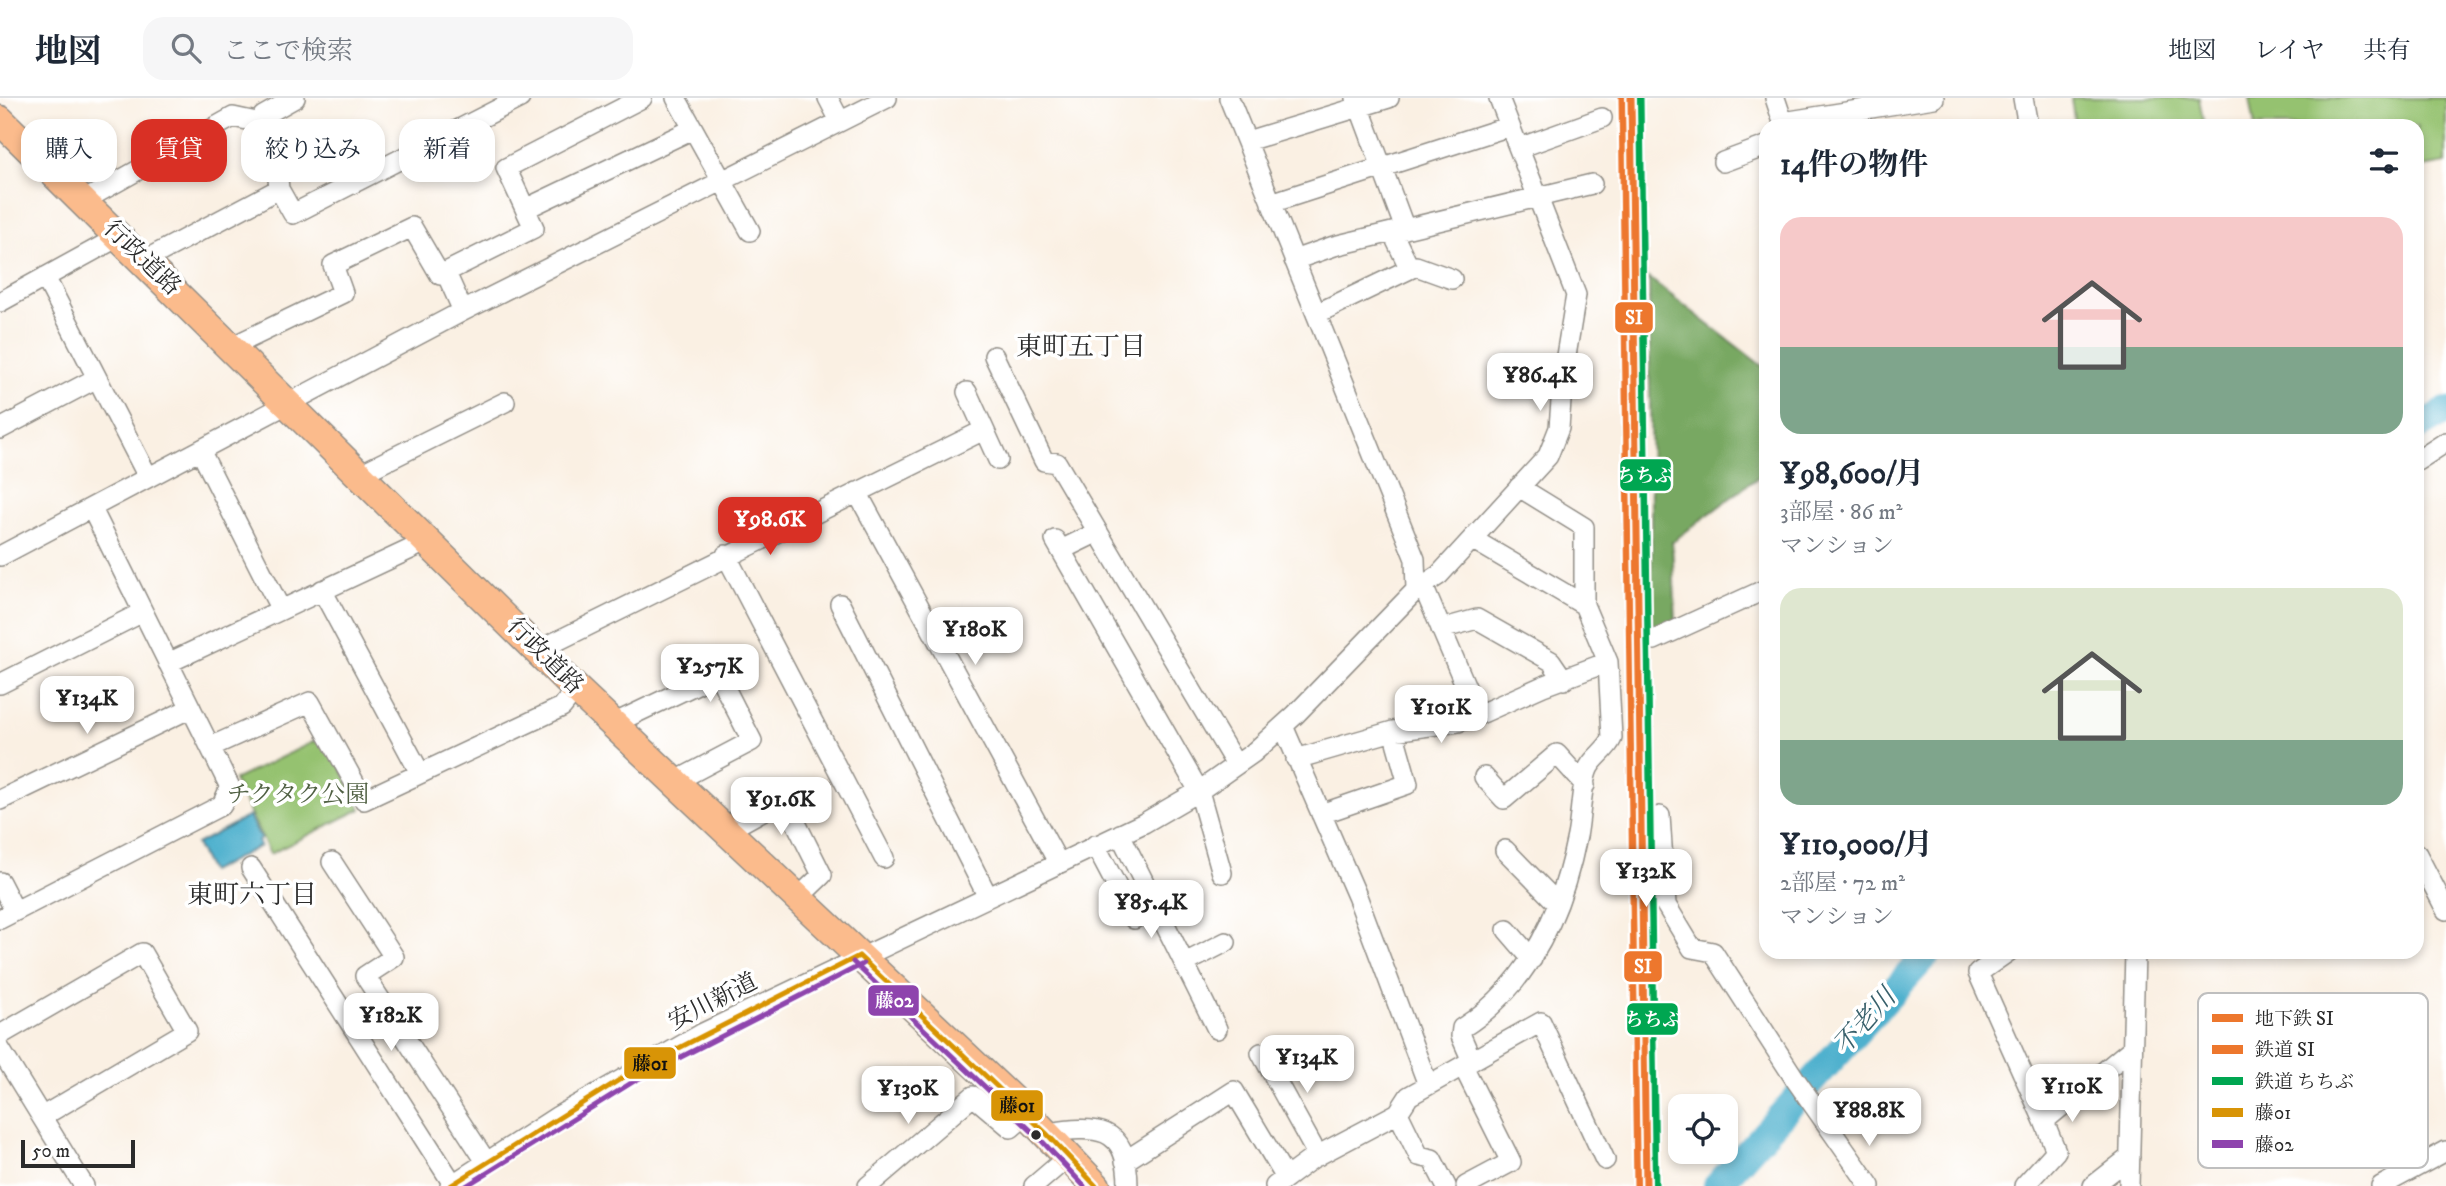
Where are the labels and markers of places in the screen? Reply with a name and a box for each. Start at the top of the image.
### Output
pin: ¥86.4K [1483,354,1597,413]
pin: ¥98.6K [713,498,827,557]
pin: ¥180K [926,608,1024,667]
pin: ¥257K [661,644,759,704]
pin: ¥134K [38,676,136,736]
pin: ¥101K [1392,686,1490,745]
pin: ¥91.6K [724,778,838,837]
pin: ¥132K [1597,850,1695,909]
pin: ¥85.4K [1094,880,1208,940]
pin: ¥182K [342,993,440,1053]
pin: ¥134K [1258,1035,1356,1095]
pin: ¥110K [2023,1065,2121,1124]
pin: ¥130K [859,1066,957,1126]
pin: ¥88.8K [1812,1088,1926,1148]
unlabelled marker [1029,1128,1043,1142]

